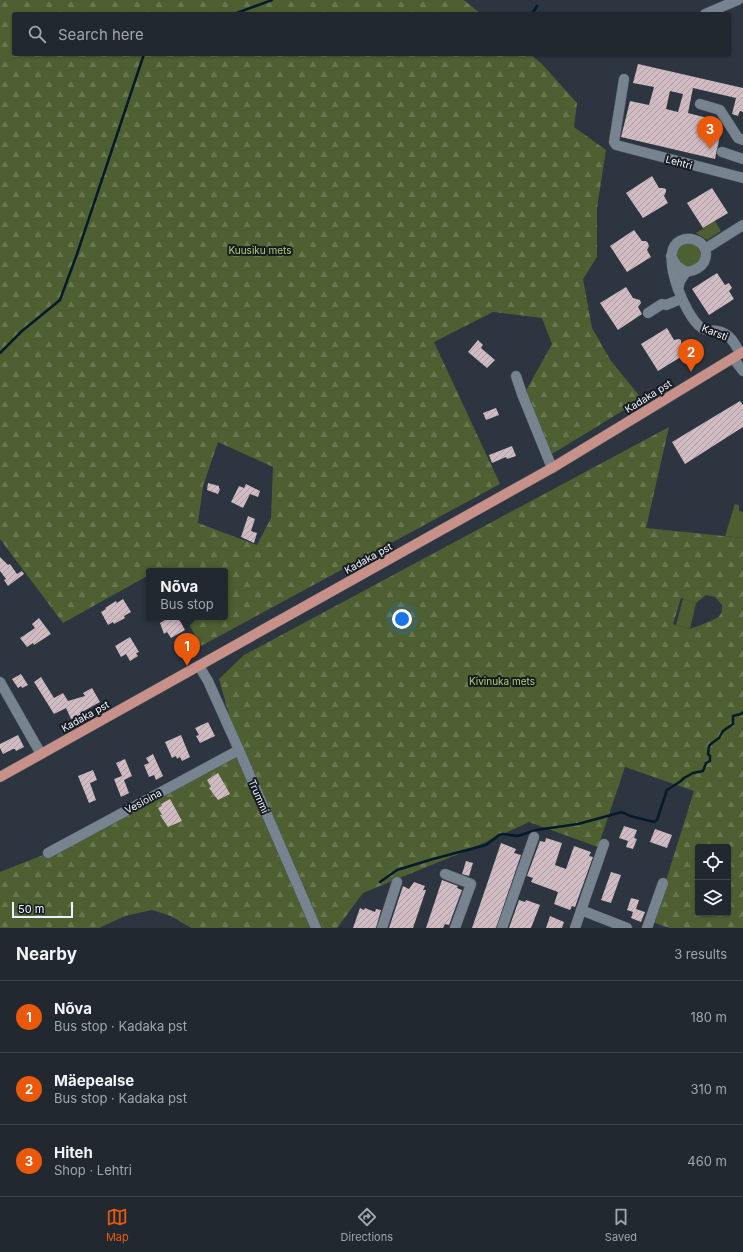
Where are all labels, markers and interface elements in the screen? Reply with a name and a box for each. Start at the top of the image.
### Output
search box [12,12,731,56]
icon: search [26,23,48,45]
text: Search here [58,25,144,44]
pin: 3 [697,116,723,149]
street label: Lehtri [664,153,694,171]
park label: Kuusiku mets [228,244,292,256]
street label: Karsti [700,321,730,343]
pin: 2 [678,339,704,372]
street label: Kadaka pst [622,377,674,415]
street label: Kadaka pst [342,540,395,576]
popup [146,568,228,620]
text: Nõva [160,577,198,596]
text: Bus stop [160,596,214,612]
your location [392,609,412,629]
pin: 1 [174,633,200,666]
park label: Kivinuka mets [469,675,535,687]
street label: Kadaka pst [59,698,112,734]
street label: Trummi [246,777,272,815]
street label: Vesioina [123,786,163,816]
map controls [695,844,731,916]
button: locate [695,844,731,880]
button: layers [695,880,731,916]
scale bar [12,900,73,919]
text: 50 m [18,902,44,916]
text: Nearby [16,944,77,964]
text: 3 results [674,946,727,962]
text: Nõva [54,999,92,1018]
text: 1 [26,1009,32,1025]
text: 180 m [690,1009,727,1025]
text: Bus stop · Kadaka pst [54,1018,187,1034]
text: Mäepealse [54,1071,134,1090]
text: 2 [25,1081,33,1097]
text: 310 m [690,1081,727,1097]
text: Bus stop · Kadaka pst [54,1090,187,1106]
text: Hiteh [54,1143,93,1162]
text: 3 [25,1153,33,1169]
text: 460 m [687,1153,727,1169]
text: Shop · Lehtri [54,1162,132,1178]
tab: Map [106,1206,129,1244]
tab: Directions [341,1206,393,1244]
tab: Saved [605,1206,637,1244]

